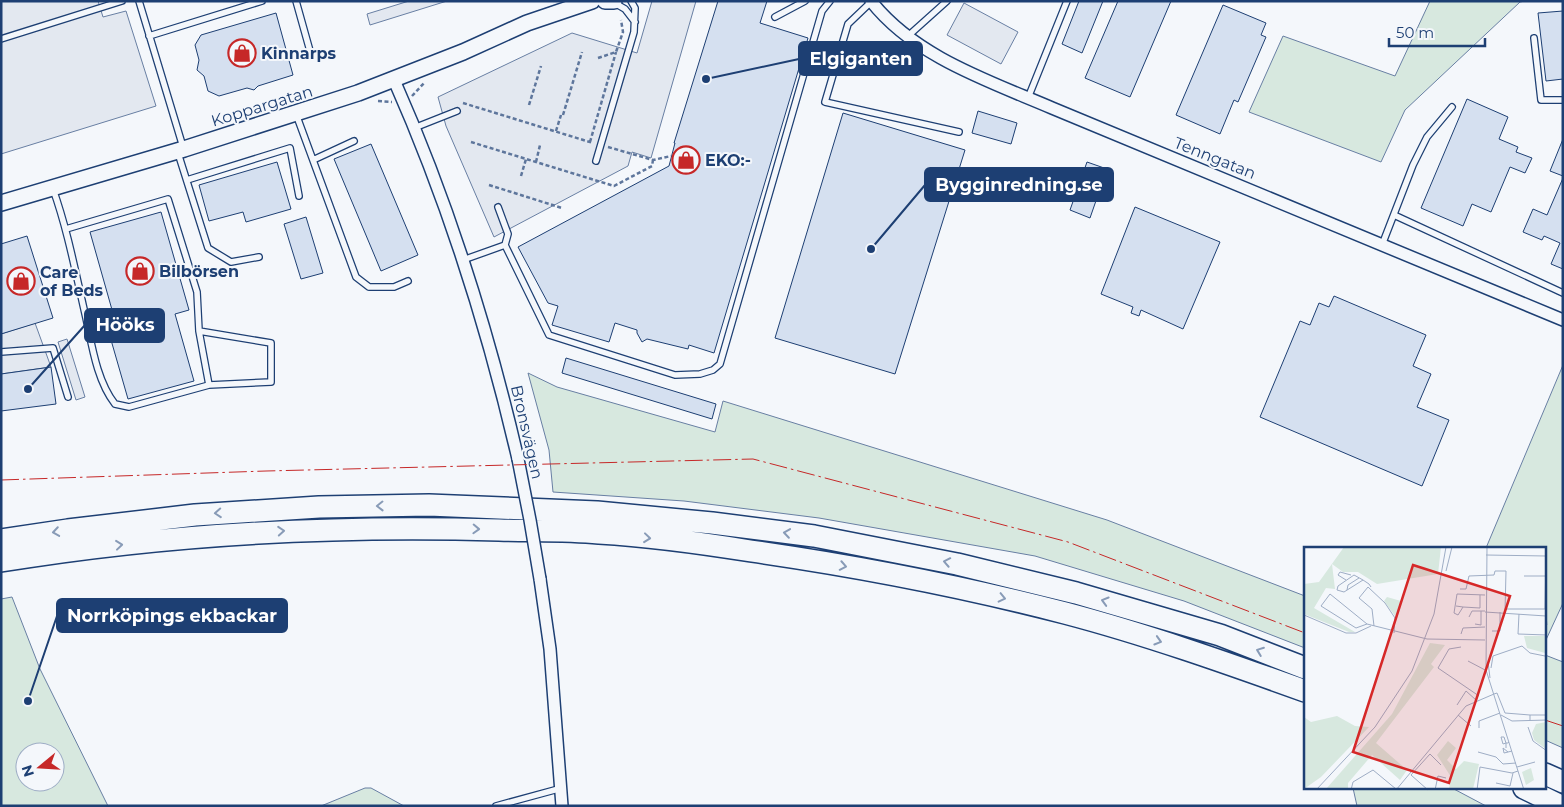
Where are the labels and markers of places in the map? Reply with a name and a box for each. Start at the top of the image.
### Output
shop icon: Kinnarps [227,38,257,68]
callout: Elgiganten [799,42,922,75]
place label: Kinnarps [261,44,337,63]
shop icon: EKO:- [671,145,701,175]
place label: EKO:- [705,151,751,170]
callout: Bygginredning.se [925,168,1113,201]
shop icon: Bilbörsen [125,256,155,286]
place label: Bilbörsen [159,262,239,281]
place label: Care of Beds [40,263,104,300]
shop icon: Care of Beds [6,266,36,296]
callout: Hööks [85,309,164,342]
callout: Norrköpings ekbackar [57,599,287,632]

